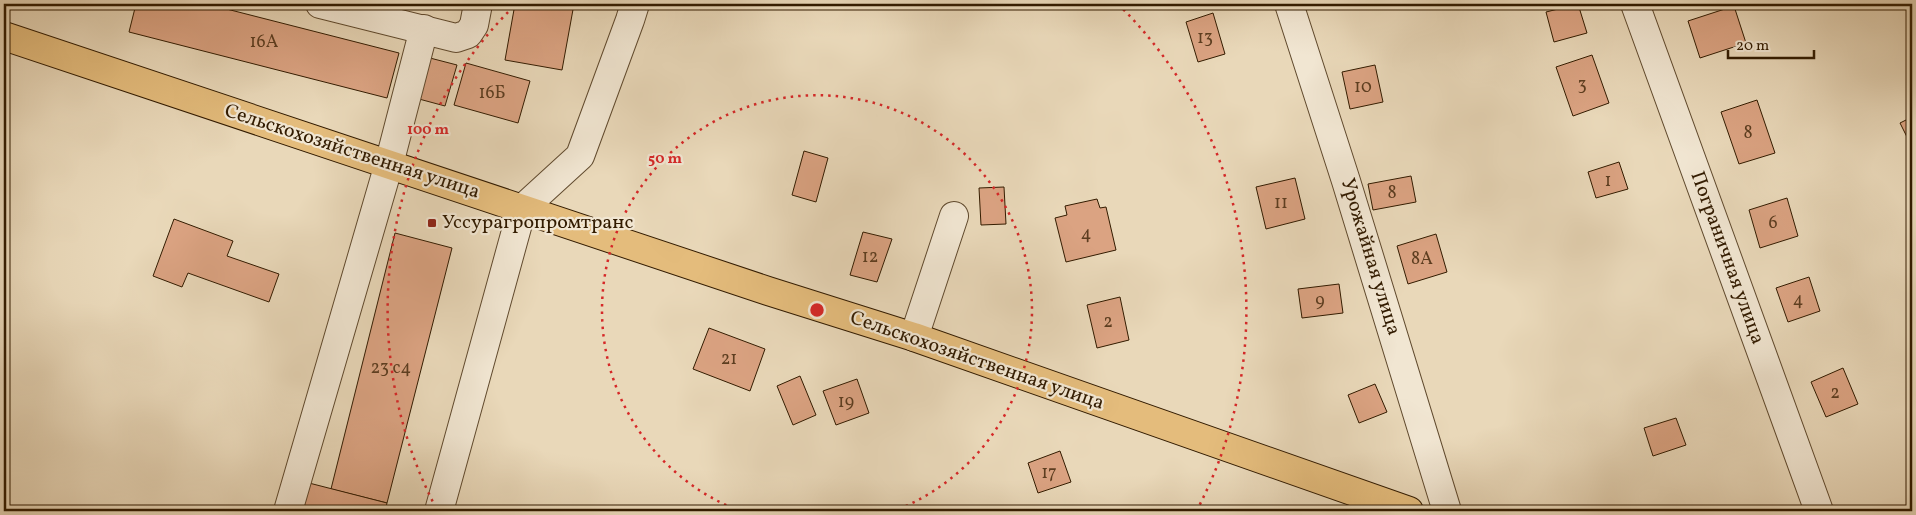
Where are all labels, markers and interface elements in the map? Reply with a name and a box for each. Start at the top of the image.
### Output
house number: 13 [1197,26,1213,51]
scale bar [1728,28,1815,60]
house number: 16А [250,30,279,55]
text: 20 m [1736,36,1769,57]
house number: 3 [1577,73,1587,98]
house number: 10 [1354,75,1372,100]
house number: 16Б [478,81,506,106]
street label: Сельскохозяйственная улица [221,97,483,207]
text: 100 m [407,120,450,141]
house number: 8 [1743,121,1753,146]
text: 50 m [648,149,682,170]
street label: Пограничная улица [1683,168,1771,349]
house number: 1 [1605,169,1611,194]
street label: Урожайная улица [1333,175,1407,339]
house number: 8 [1387,181,1397,206]
house number: 11 [1274,191,1288,216]
place label: Уссурагропромтранс [442,209,633,237]
house number: 6 [1768,211,1778,236]
marker: Уссурагропромтранс [426,217,438,229]
house number: 4 [1081,222,1091,247]
house number: 12 [862,245,878,270]
house number: 8А [1411,247,1433,272]
house number: 4 [1793,288,1803,313]
house number: 9 [1315,289,1325,314]
centre of rings [808,301,826,319]
street label: Сельскохозяйственная улица [846,304,1108,418]
house number: 2 [1103,310,1113,335]
house number: 21 [721,347,737,372]
house number: 23 с4 [371,356,411,381]
house number: 2 [1830,381,1840,406]
house number: 19 [838,390,854,415]
house number: 17 [1041,461,1057,486]

